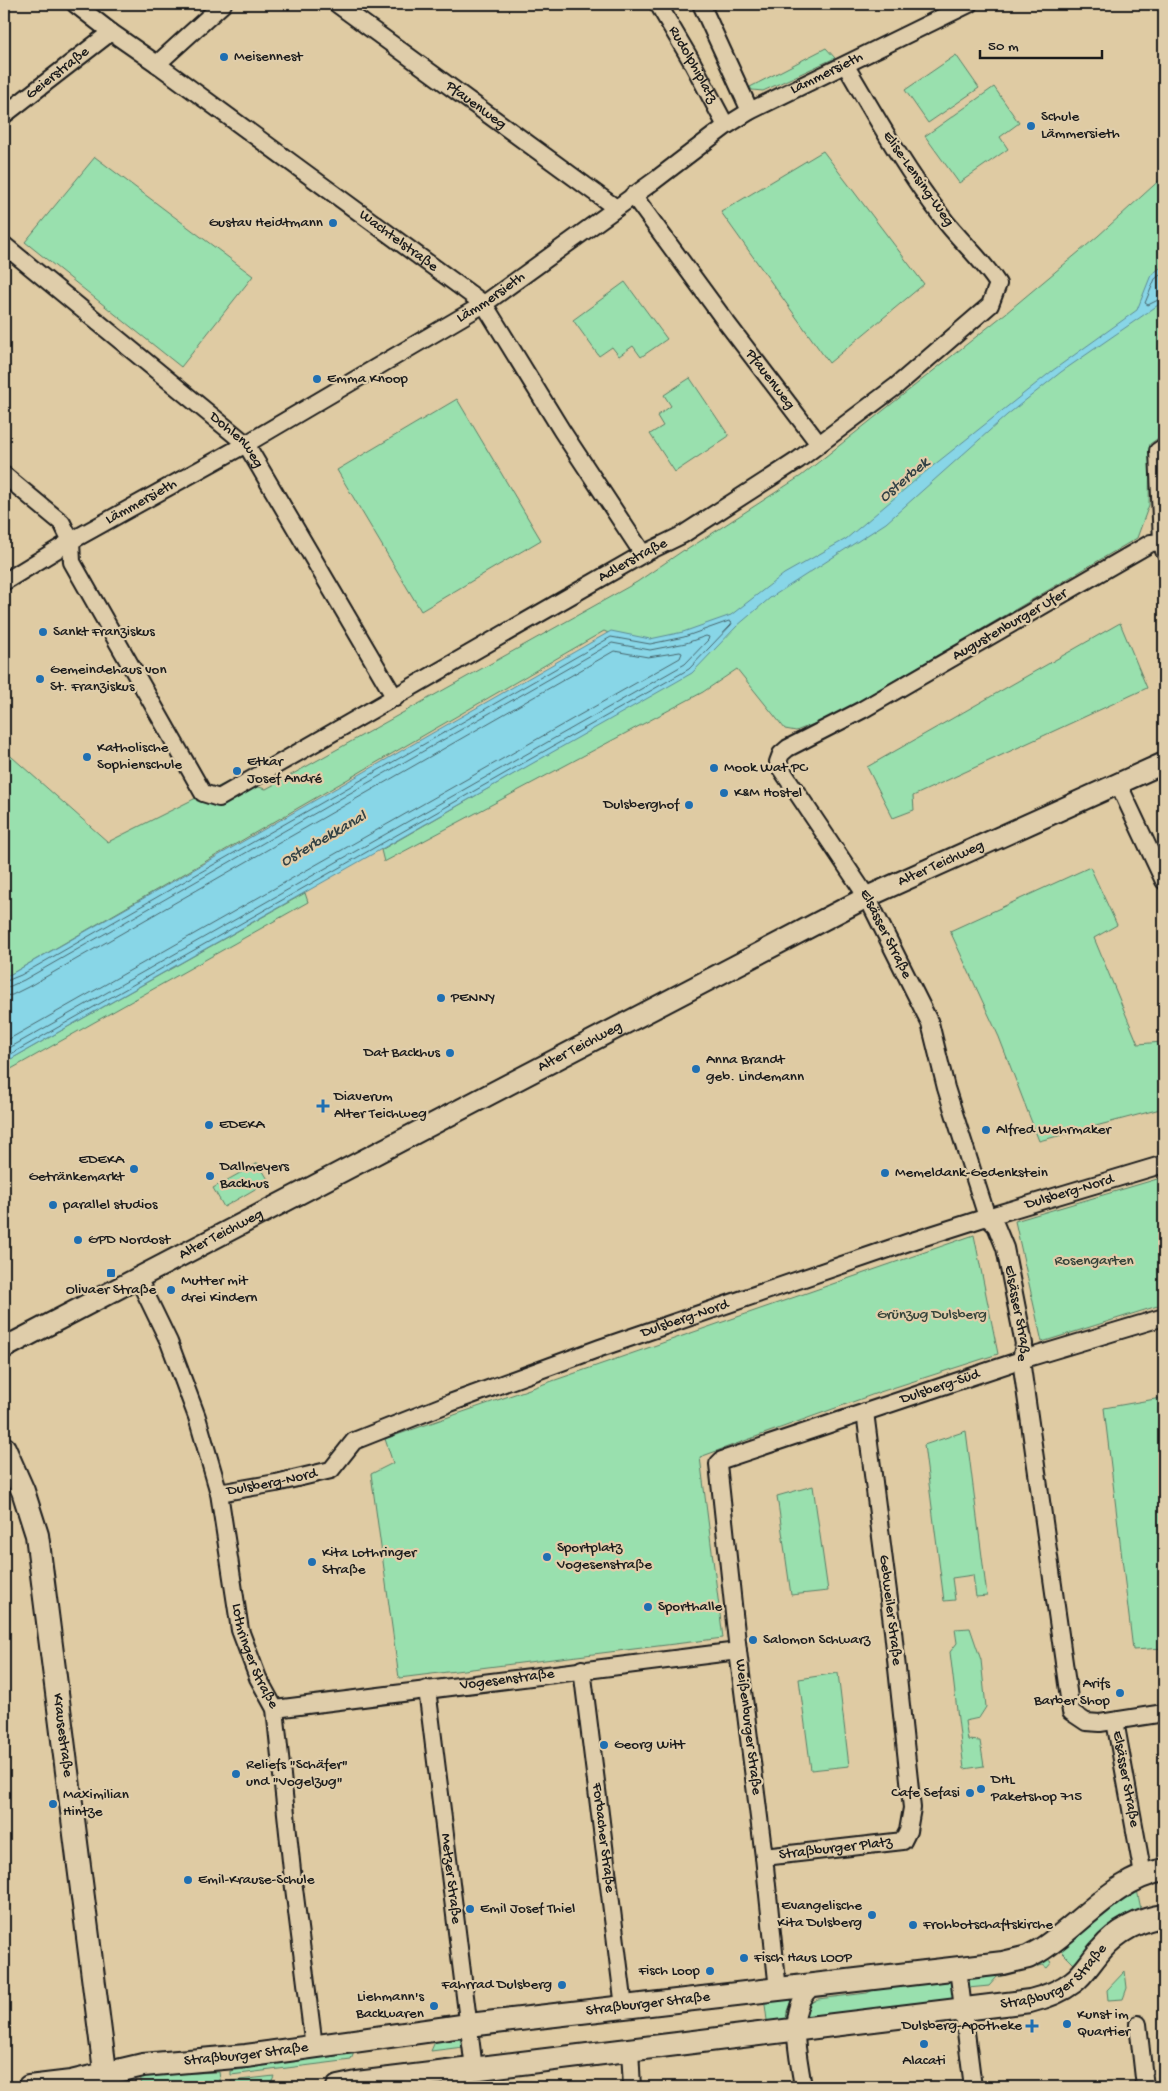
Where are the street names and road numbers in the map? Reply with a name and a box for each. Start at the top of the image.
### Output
street label: Rudolphiplatz [664,23,721,107]
street label: Geierstraße [22,43,93,104]
street label: Lämmersieth [787,48,866,99]
street label: Pfauenweg [441,77,510,134]
street label: Elise-Lensing-Weg [878,128,958,230]
street label: Wachtelstraße [355,206,442,276]
street label: Lämmersieth [453,268,529,327]
street label: Pfauenweg [741,345,799,413]
street label: Dohlenweg [205,408,267,471]
street label: Lämmersieth [102,475,180,529]
street label: Adlerstraße [595,534,671,587]
street label: Augustenburger Ufer [949,584,1072,665]
street label: Alter Teichweg [895,836,987,891]
street label: Elsässer Straße [855,886,916,982]
street label: Alter Teichweg [535,1017,625,1076]
street label: Dulsberg-Nord [1022,1170,1117,1214]
street label: Alter Teichweg [176,1205,266,1264]
street label: Elsässer Straße [1000,1264,1033,1363]
street label: Dulsberg-Nord [638,1295,732,1343]
street label: Dulsberg-Süd [897,1365,983,1409]
street label: Dulsberg-Nord [225,1464,320,1501]
street label: Gebweiler Straße [874,1554,906,1667]
street label: Lothringer Straße [227,1602,282,1712]
street label: Weißenburger Straße [731,1658,765,1796]
street label: Vogesenstraße [458,1665,556,1695]
street label: Krausestraße [48,1692,77,1778]
street label: Elsässer Straße [1108,1729,1143,1829]
street label: Forbacher Straße [587,1781,619,1894]
street label: Metzer Straße [436,1832,465,1925]
street label: Straßburger Platz [778,1833,894,1864]
street label: Straßburger Straße [999,1940,1111,2014]
street label: Straßburger Straße [585,1988,711,2020]
street label: Straßburger Straße [183,2038,310,2070]

